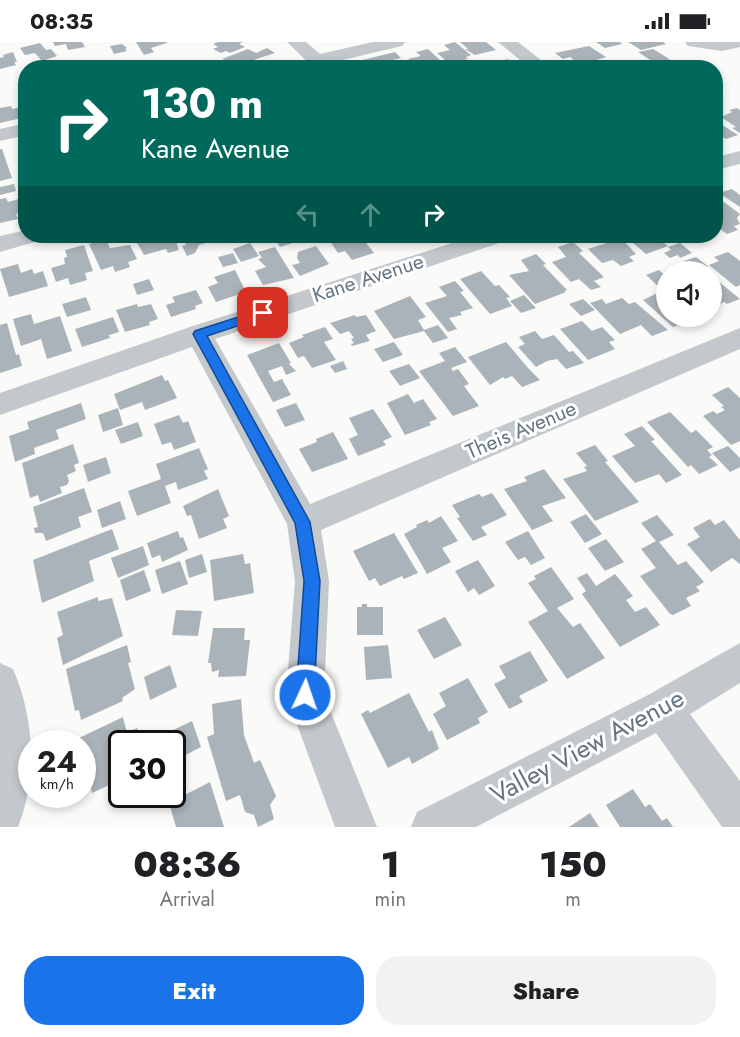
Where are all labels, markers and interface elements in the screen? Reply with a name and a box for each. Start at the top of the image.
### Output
text: 08:35 [30,5,93,37]
text: 130 m [141,73,263,134]
icon: right [42,84,120,162]
text: Kane Avenue [141,129,290,168]
icon: left [291,198,324,231]
icon: ahead [354,198,387,231]
icon: right [417,198,450,231]
street label: Kane Avenue [308,246,428,310]
map controls [656,261,722,327]
button: sound [656,261,722,327]
pin [237,287,288,338]
icon: arrive [246,296,279,329]
street label: Theis Avenue [461,393,581,467]
position arrow [273,663,337,727]
street label: Valley View Avenue [483,679,691,813]
speed limit sign: 30 [108,730,186,808]
text: 24 [37,740,77,783]
text: km/h [40,773,74,795]
text: 08:36 [133,838,241,890]
text: 1 [381,838,400,890]
text: 150 [539,838,607,890]
text: Arrival [160,885,215,914]
text: min [375,885,406,914]
text: m [565,885,581,914]
button: Exit [24,956,364,1025]
button: Share [376,956,716,1025]

